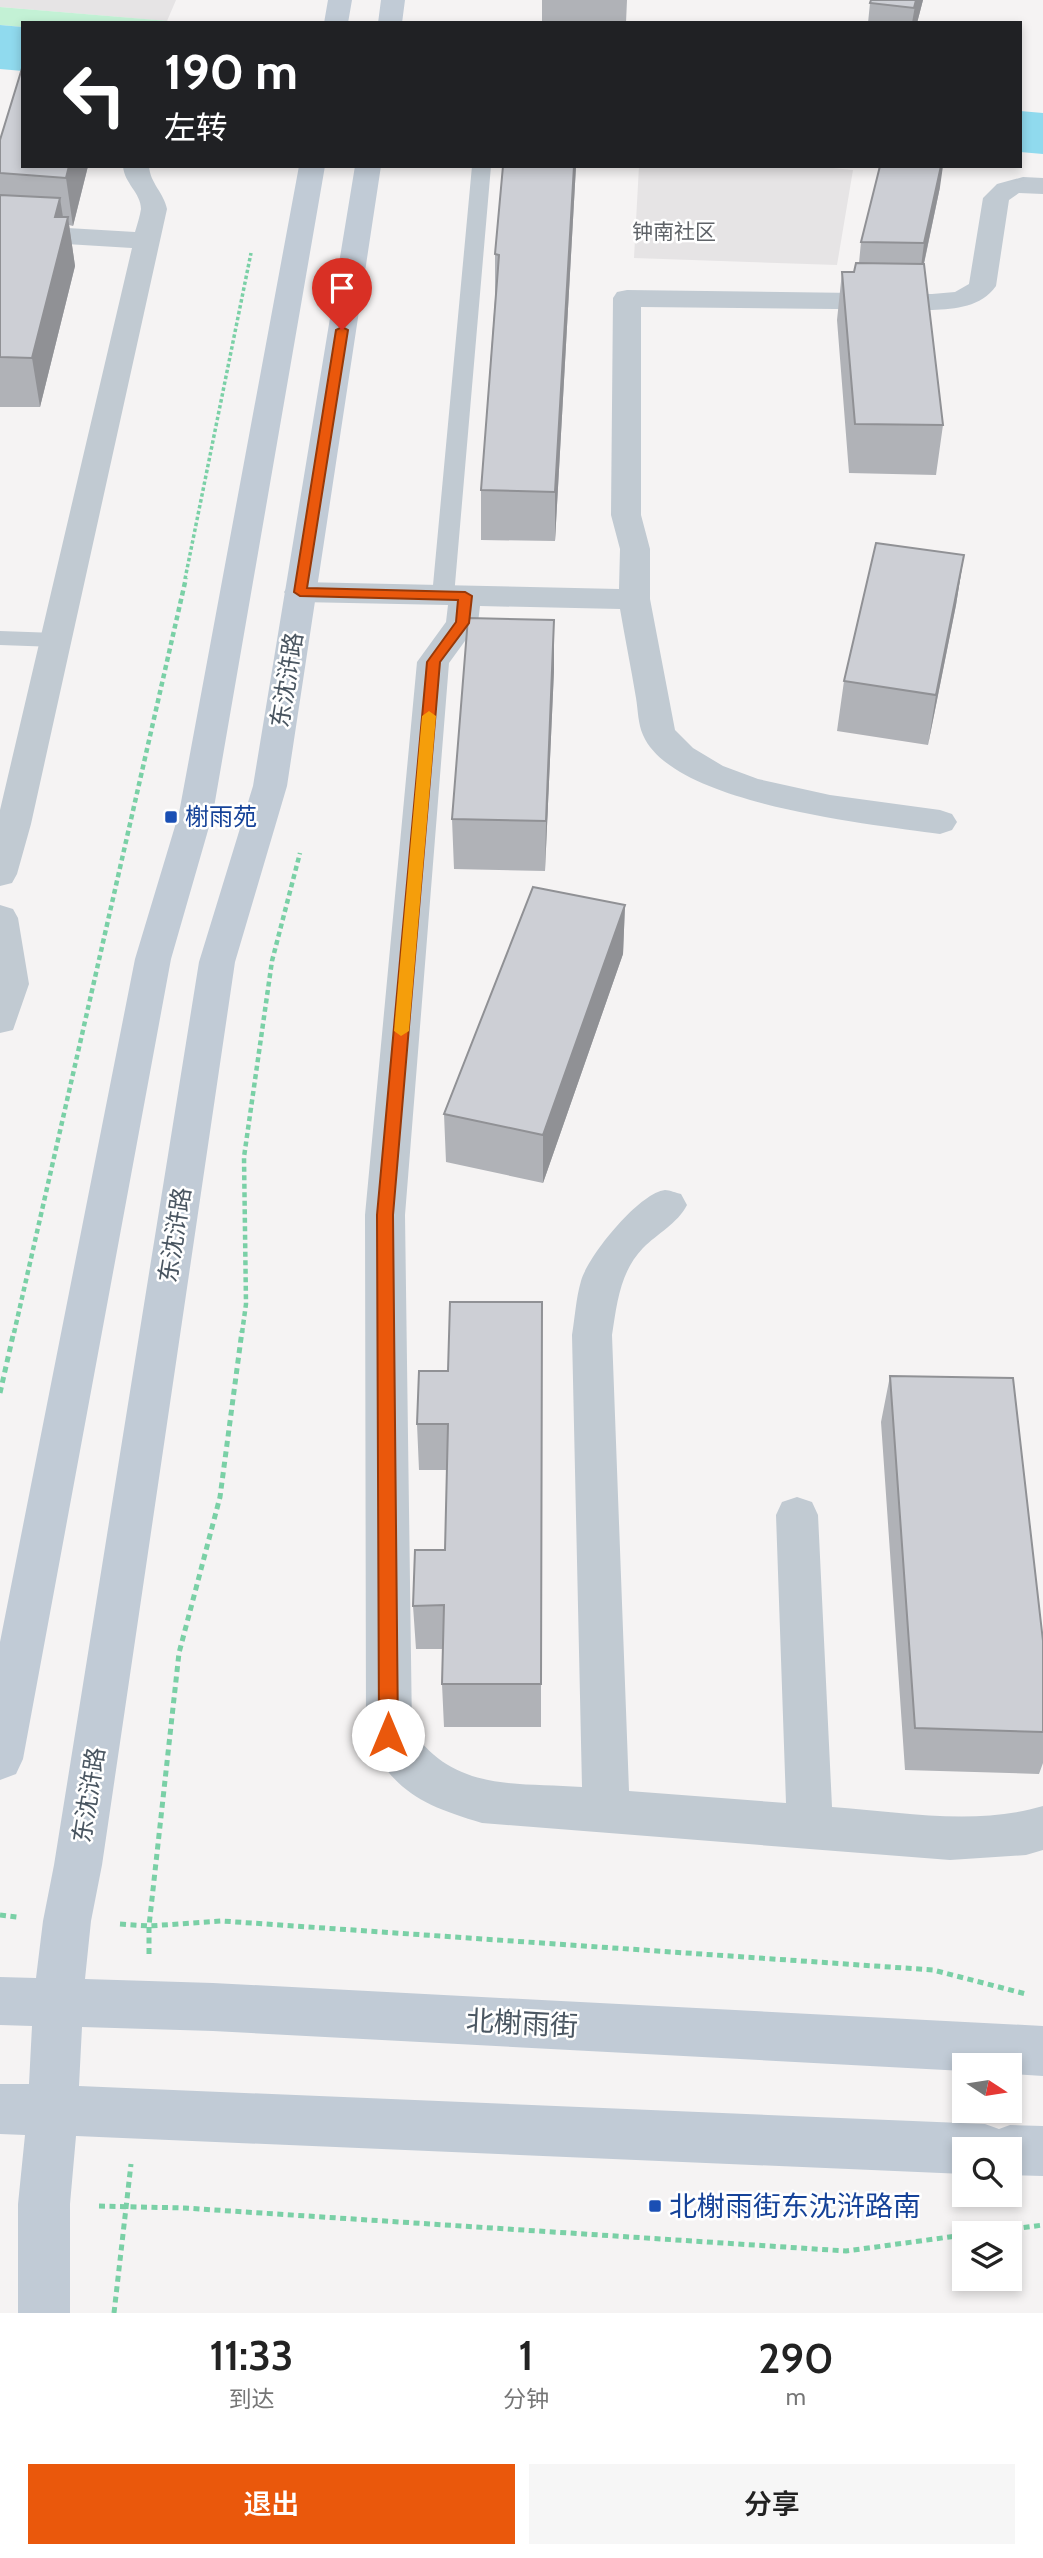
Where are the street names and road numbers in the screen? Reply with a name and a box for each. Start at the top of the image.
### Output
street label: 东沈浒路 [265,630,308,730]
street label: 东沈浒路 [153,1185,196,1285]
street label: 东沈浒路 [67,1745,110,1845]
street label: 北榭雨街 [465,2003,579,2043]

